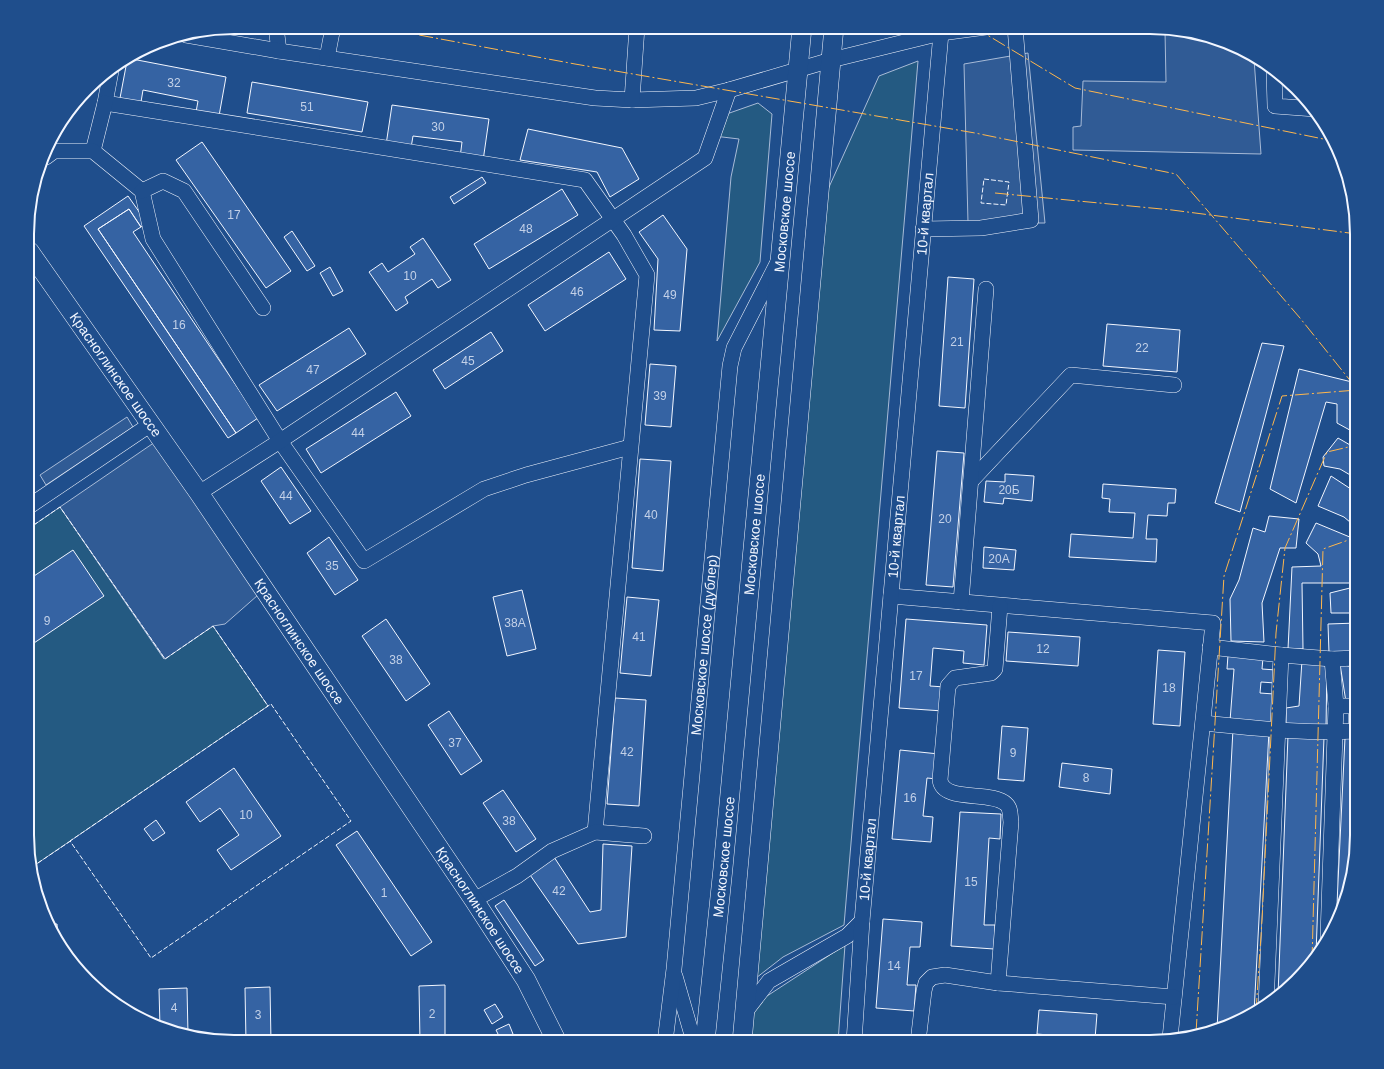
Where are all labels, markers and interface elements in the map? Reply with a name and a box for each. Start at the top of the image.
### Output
house number: 32 [167,76,181,90]
house number: 51 [300,100,314,114]
house number: 30 [431,120,445,134]
street label: Московское шоссе [771,150,798,273]
street label: 10-й квартал [913,172,937,256]
house number: 17 [227,208,241,222]
house number: 48 [519,222,533,236]
house number: 10 [403,269,417,283]
house number: 46 [570,285,584,299]
house number: 49 [663,288,677,302]
street label: Красноглинское шоссе [67,309,165,440]
house number: 16 [172,318,186,332]
house number: 21 [950,335,964,349]
house number: 22 [1135,341,1149,355]
house number: 45 [461,354,475,368]
house number: 47 [306,363,320,377]
house number: 39 [653,389,667,403]
house number: 44 [351,426,365,440]
street label: Московское шоссе [741,473,768,596]
house number: 20Б [998,483,1020,497]
house number: 44 [279,489,293,503]
street label: 10-й квартал [885,495,908,579]
house number: 40 [644,508,658,522]
house number: 20 [938,512,952,526]
house number: 20А [988,552,1010,566]
street label: Московское шоссе (дублер) [688,554,720,736]
house number: 35 [325,559,339,573]
street label: Красноглинское шоссе [251,576,348,708]
house number: 9 [44,614,51,628]
house number: 38А [504,616,526,630]
house number: 41 [632,630,646,644]
house number: 12 [1036,642,1050,656]
house number: 38 [389,653,403,667]
house number: 17 [909,669,923,683]
house number: 18 [1162,681,1176,695]
house number: 37 [448,736,462,750]
house number: 42 [620,745,634,759]
house number: 9 [1010,746,1017,760]
house number: 8 [1083,771,1090,785]
house number: 16 [903,791,917,805]
street label: Московское шоссе [710,795,738,918]
house number: 10 [239,808,253,822]
house number: 38 [502,814,516,828]
street label: 10-й квартал [856,818,879,902]
street label: Красноглинское шоссе [433,844,528,977]
house number: 15 [964,875,978,889]
house number: 42 [552,884,566,898]
house number: 1 [381,886,388,900]
house number: 14 [887,959,901,973]
house number: 4 [171,1001,178,1015]
house number: 2 [429,1007,436,1021]
house number: 3 [255,1008,262,1022]

